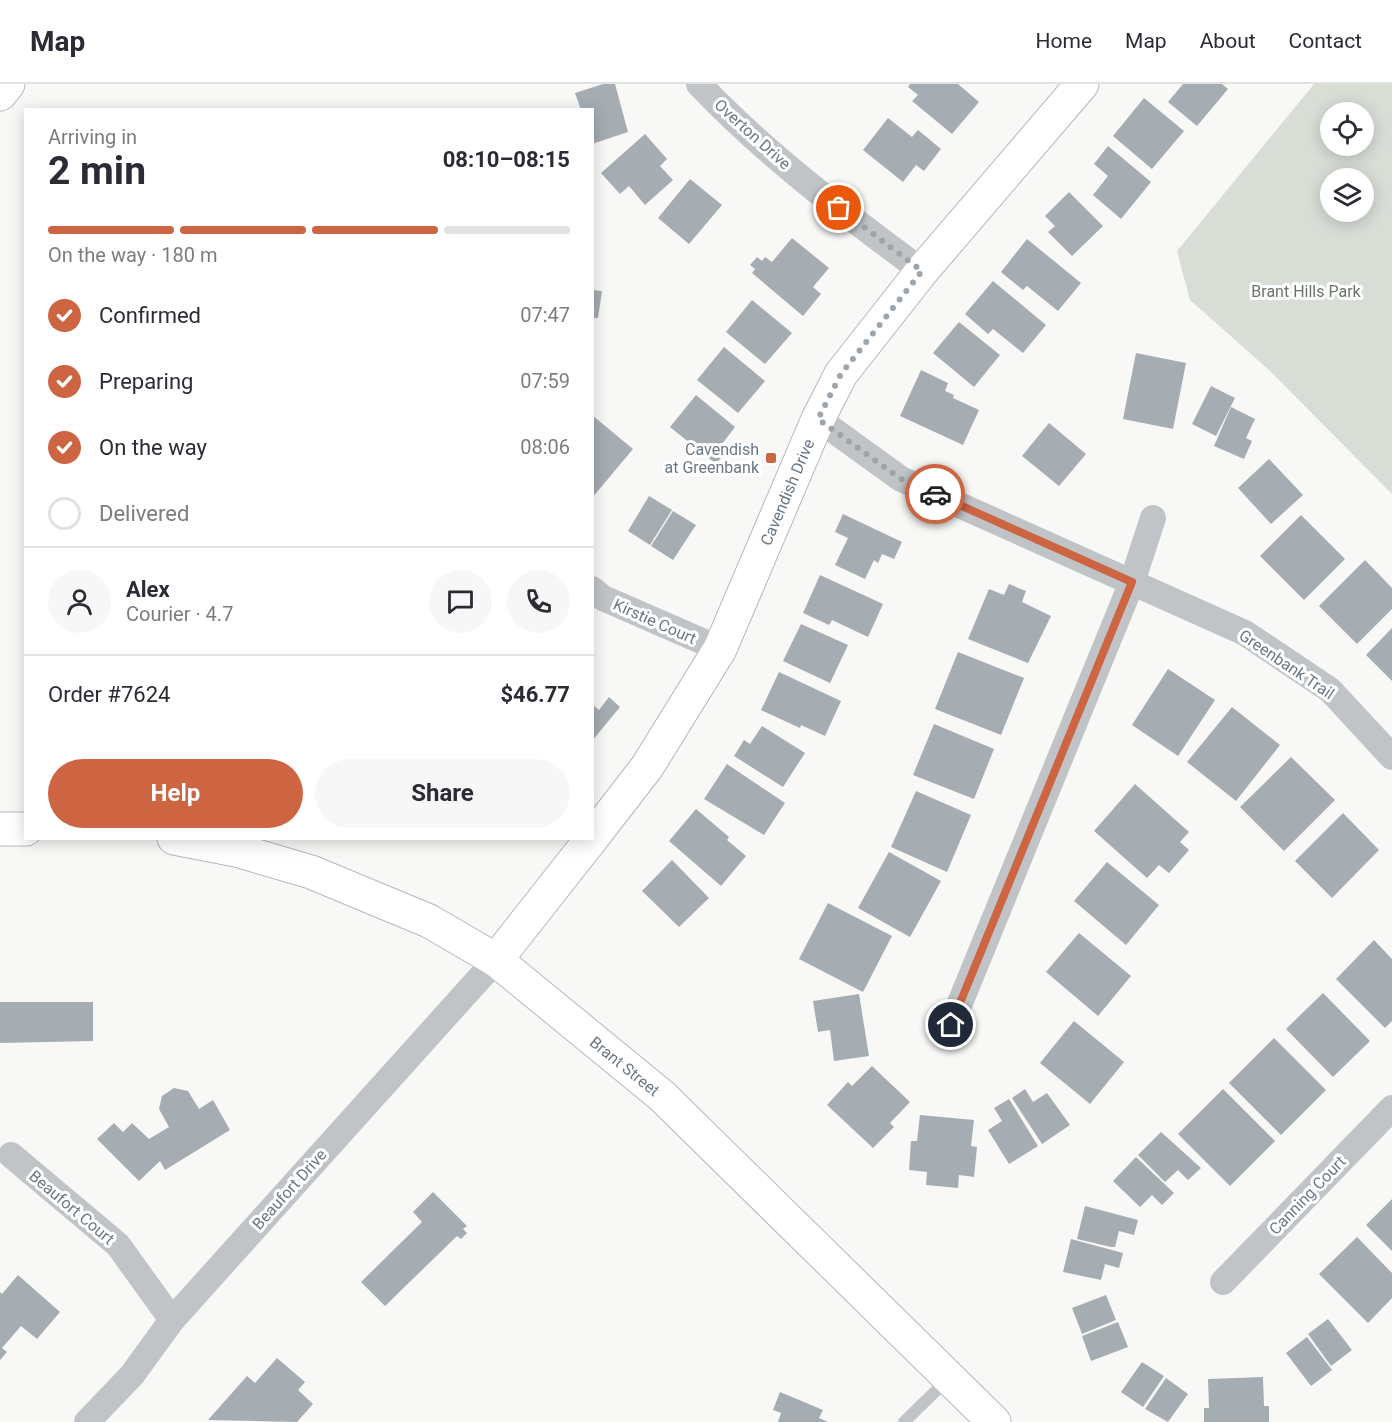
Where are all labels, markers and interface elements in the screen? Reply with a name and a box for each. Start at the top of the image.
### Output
text: Map [30,25,85,58]
text: Home [1036,29,1092,53]
text: Map [1125,29,1167,53]
text: About [1200,29,1256,53]
text: Contact [1289,29,1362,53]
street label: Overton Drive [711,95,795,174]
map controls [1320,102,1374,222]
button: locate [1320,102,1374,156]
text: Arriving in [48,125,137,149]
text: 08:10–08:15 [443,147,570,172]
text: 2 min [48,148,146,194]
button: layers [1320,168,1374,222]
pin [813,182,864,233]
icon: bag [822,191,855,224]
text: On the way · 180 m [48,243,217,267]
park label: Brant Hills Park [1251,282,1362,301]
icon: check [48,299,81,332]
text: Confirmed [99,303,201,328]
text: 07:47 [520,303,570,327]
icon: check [48,365,81,398]
text: Preparing [99,369,193,394]
text: 07:59 [520,369,570,393]
icon: check [48,431,81,464]
text: On the way [99,435,207,460]
text: 08:06 [520,435,570,459]
street label: Cavendish Drive [756,436,818,548]
place label: Cavendish at Greenbank [664,440,760,477]
marker: Cavendish at Greenbank [764,451,778,465]
courier [905,464,965,524]
icon: car [919,478,952,511]
text: Delivered [99,501,189,526]
button: person [48,570,111,633]
button: chat [429,570,492,633]
button: phone [507,570,570,633]
text: Alex [126,577,170,602]
street label: Kirstie Court [610,595,699,648]
text: Courier · 4.7 [126,602,233,626]
street label: Greenbank Trail [1235,626,1338,703]
text: Order #7624 [48,682,170,707]
text: $46.77 [501,682,570,707]
button: Help [48,759,303,828]
button: Share [315,759,570,828]
pin [925,999,976,1050]
icon: home [934,1008,967,1041]
street label: Brant Street [586,1033,663,1100]
street label: Beaufort Drive [248,1145,330,1233]
street label: Canning Court [1265,1152,1350,1239]
street label: Beaufort Court [25,1166,118,1248]

